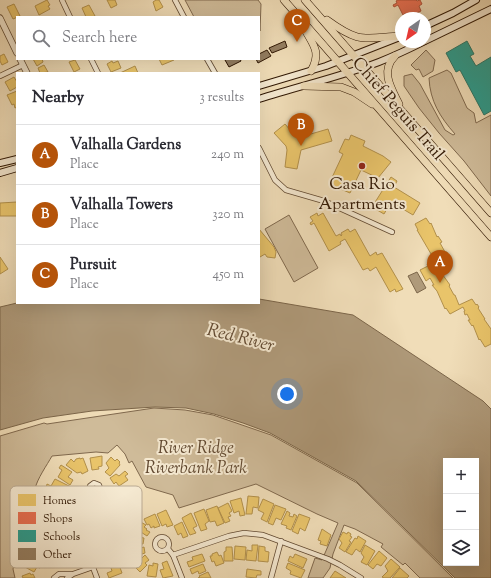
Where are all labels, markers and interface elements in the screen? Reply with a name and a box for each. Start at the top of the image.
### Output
pin: C [284,9,310,42]
north arrow [395,12,431,48]
search box [16,16,260,60]
icon: search [30,27,52,49]
text: Search here [62,28,137,49]
street label: Chief Peguis Trail [346,52,449,166]
text: Nearby [32,86,84,110]
text: 3 results [199,89,244,107]
pin: B [288,113,314,146]
text: Valhalla Gardens [70,135,181,156]
text: A [40,146,50,164]
text: 240 m [211,146,244,164]
text: Place [70,156,99,174]
marker: Casa Rio Apartments [357,161,367,171]
place label: Casa Rio Apartments [318,173,406,217]
text: Valhalla Towers [70,195,173,216]
text: B [41,206,49,224]
text: 320 m [212,206,244,224]
text: Place [70,216,99,234]
pin: A [427,250,453,283]
text: Pursuit [70,255,116,276]
text: C [40,266,50,284]
text: 450 m [213,266,244,284]
text: Place [70,276,99,294]
water label: Red River [204,318,278,360]
your location [277,384,297,404]
park label: River Ridge Riverbank Park [145,437,247,481]
map controls [443,458,479,566]
button: + [443,458,479,494]
legend [10,486,142,568]
text: Homes [43,493,76,509]
button: − [443,494,479,530]
text: Shops [43,511,72,527]
text: Schools [43,529,80,545]
button: layers [443,530,479,566]
text: Other [43,547,72,563]

